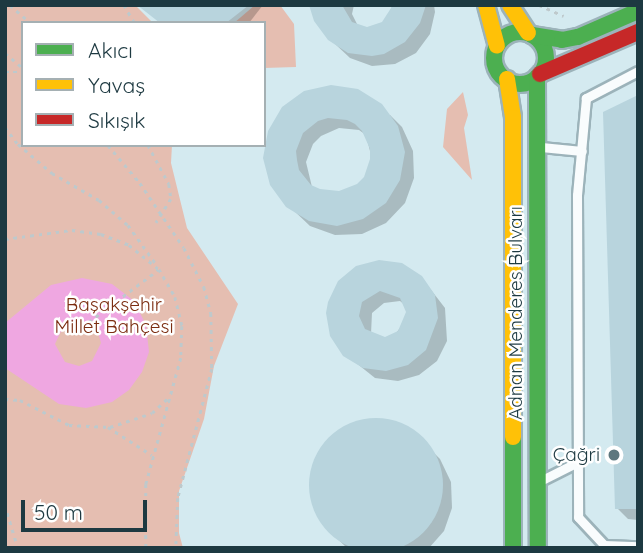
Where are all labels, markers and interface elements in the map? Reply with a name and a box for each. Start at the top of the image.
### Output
legend [21,21,266,147]
text: Akıcı [88,37,133,63]
text: Yavaş [88,72,145,98]
text: Sıkışık [88,107,146,133]
street label: Adnan Menderes Bulvarı [505,206,527,420]
park label: Başakşehir Millet Bahçesi [55,294,173,338]
place label: Çağri [553,444,600,466]
marker: Çağri [606,447,622,463]
scale bar [24,486,150,530]
text: 50 m [34,499,83,525]

